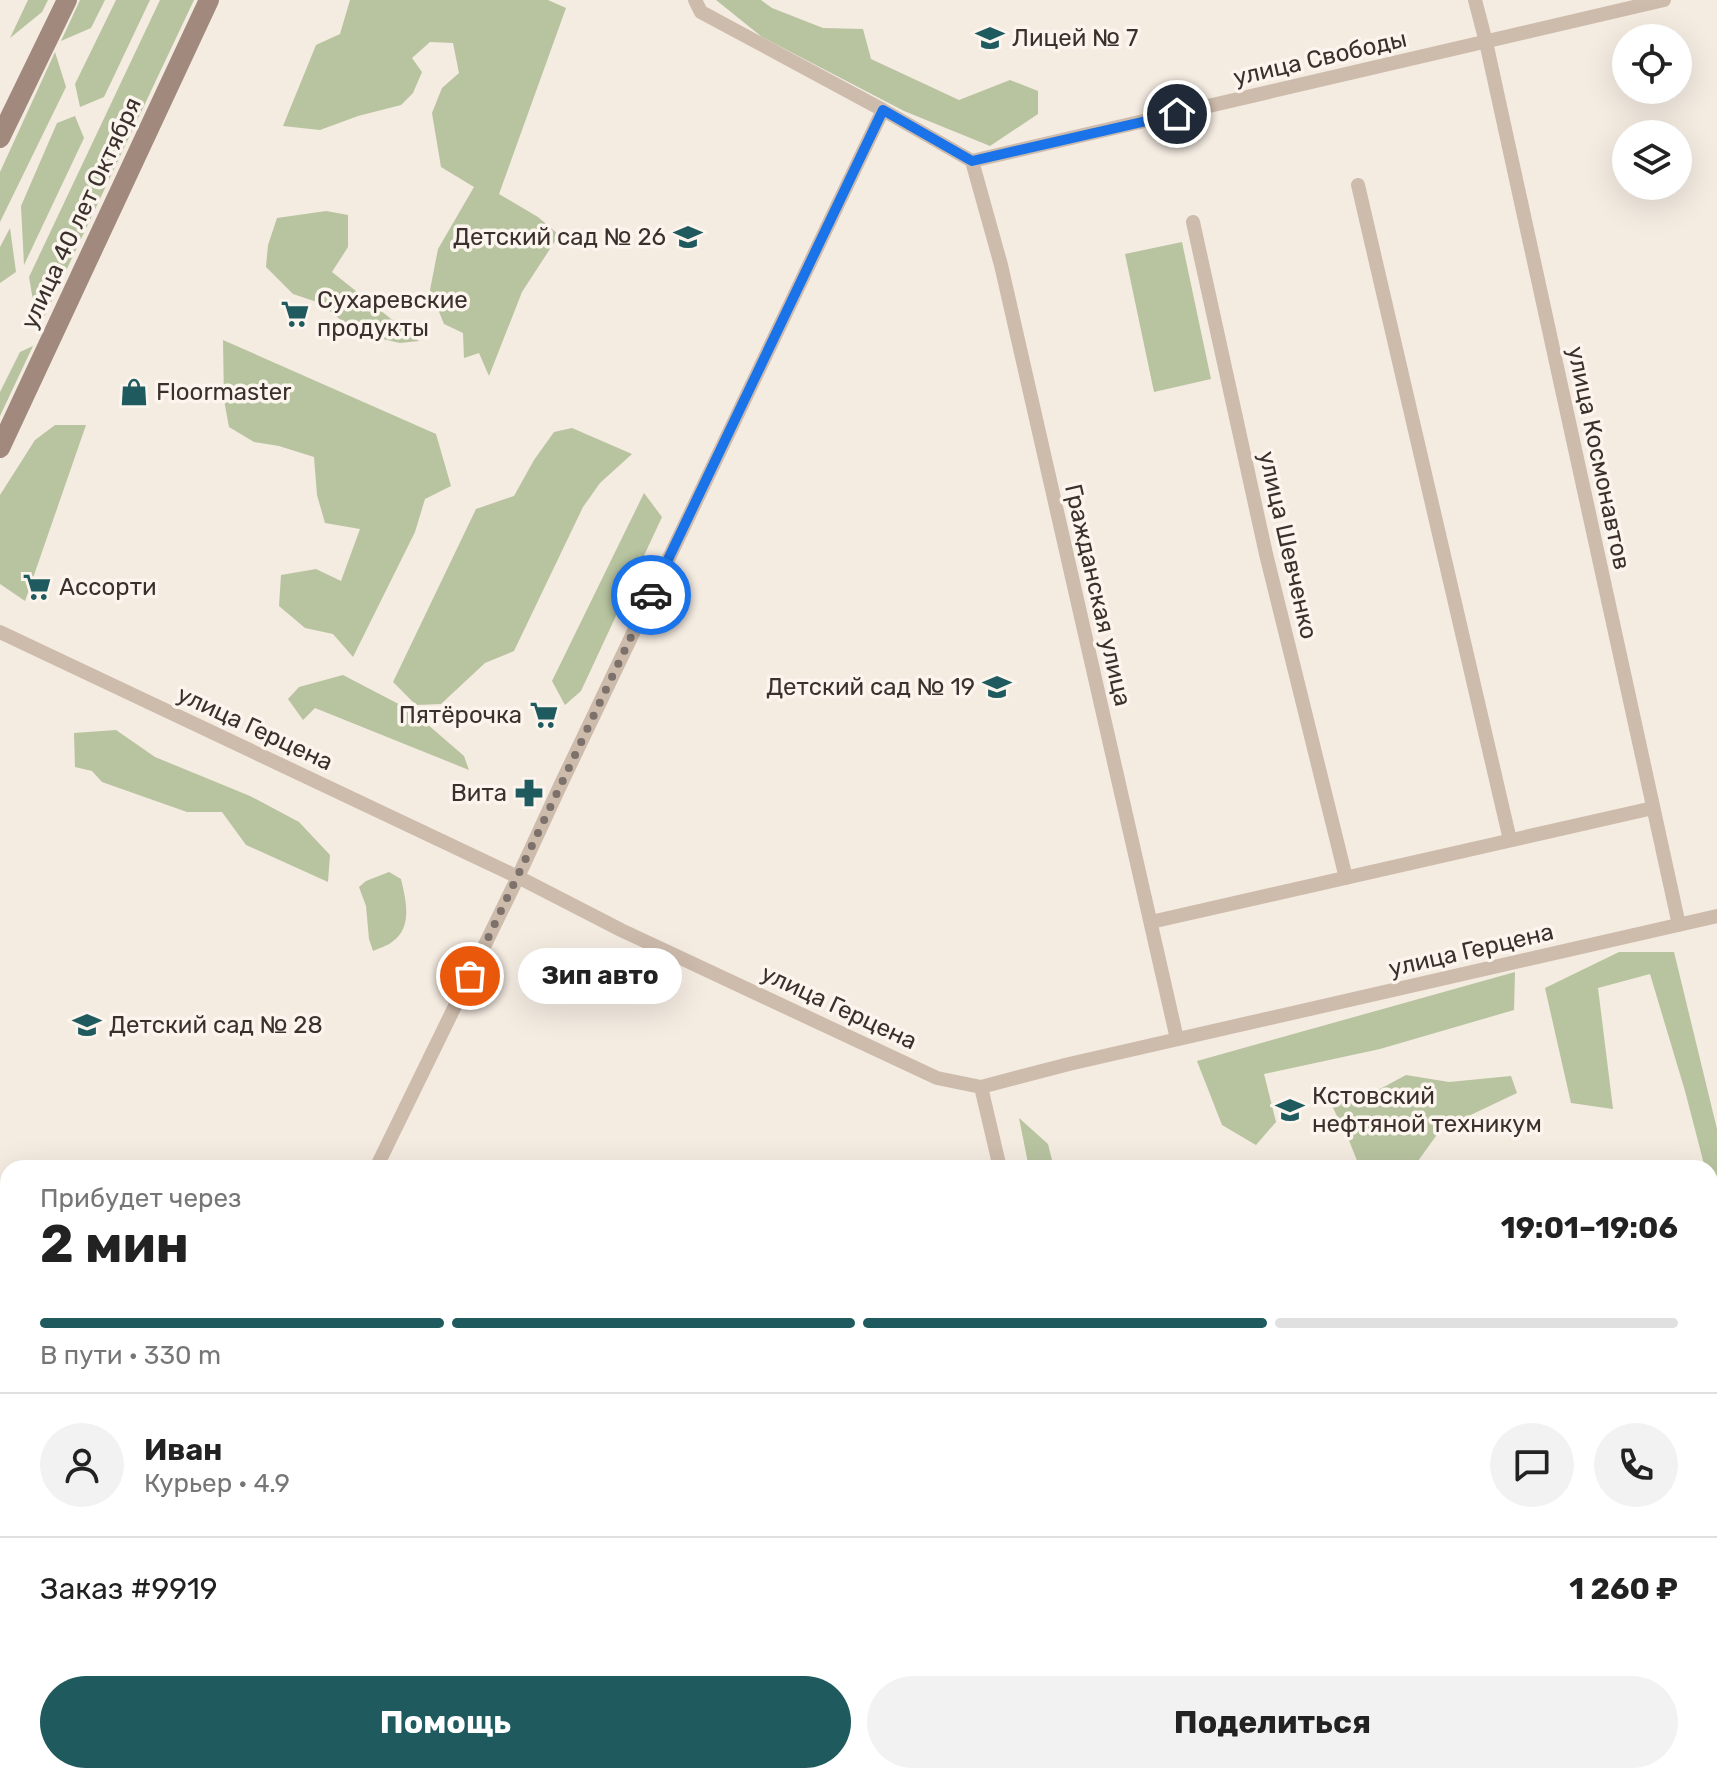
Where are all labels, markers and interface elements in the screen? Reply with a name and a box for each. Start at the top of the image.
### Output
school or university icon: Лицей № 7 [975,23,1005,53]
place label: Лицей № 7 [1012,24,1138,52]
street label: улица Свободы [1230,24,1410,92]
map controls [1612,24,1692,200]
button: locate [1612,24,1692,104]
pin [1143,80,1211,148]
icon: home [1155,92,1199,136]
street label: улица 40 лет Октября [15,93,147,333]
button: layers [1612,120,1692,200]
school or university icon: Детский сад № 26 [673,222,703,252]
place label: Детский сад № 26 [453,223,666,251]
place label: Сухаревские продукты [317,286,468,342]
supermarket icon: Сухаревские продукты [280,299,310,329]
street label: улица Космонавтов [1562,344,1636,572]
shop icon: Floormaster [119,377,149,407]
place label: Floormaster [156,378,291,406]
street label: улица Шевченко [1253,448,1323,642]
street label: Гражданская улица [1059,481,1137,709]
courier [611,555,691,635]
supermarket icon: Ассорти [22,572,52,602]
place label: Ассорти [59,573,157,601]
icon: car [629,573,673,617]
school or university icon: Детский сад № 19 [982,672,1012,702]
place label: Детский сад № 19 [766,673,975,701]
street label: улица Герцена [173,680,337,776]
supermarket icon: Пятёрочка [529,700,559,730]
place label: Пятёрочка [399,701,522,729]
pharmacy icon: Вита [514,778,544,808]
place label: Вита [451,779,507,807]
street label: улица Герцена [1386,917,1556,983]
pin [436,942,504,1010]
callout: Зип авто [518,948,682,1004]
icon: bag [448,954,492,998]
street label: улица Герцена [757,959,921,1055]
text: Зип авто [541,960,659,991]
school or university icon: Детский сад № 28 [72,1010,102,1040]
place label: Детский сад № 28 [109,1011,323,1039]
place label: Кстовский нефтяной техникум [1312,1082,1542,1138]
school or university icon: Кстовский нефтяной техникум [1275,1095,1305,1125]
text: Прибудет через [40,1183,241,1214]
text: 19:01–19:06 [1501,1210,1678,1246]
text: 2 мин [40,1213,189,1275]
text: В пути · 330 m [40,1340,221,1371]
button: person [40,1423,124,1507]
button: chat [1490,1423,1574,1507]
button: phone [1594,1423,1678,1507]
text: Иван [144,1432,222,1468]
text: Курьер · 4.9 [144,1468,290,1499]
text: Заказ #9919 [40,1571,218,1607]
text: 1 260 ₽ [1569,1571,1678,1607]
button: Помощь [40,1676,851,1768]
button: Поделиться [867,1676,1678,1768]

